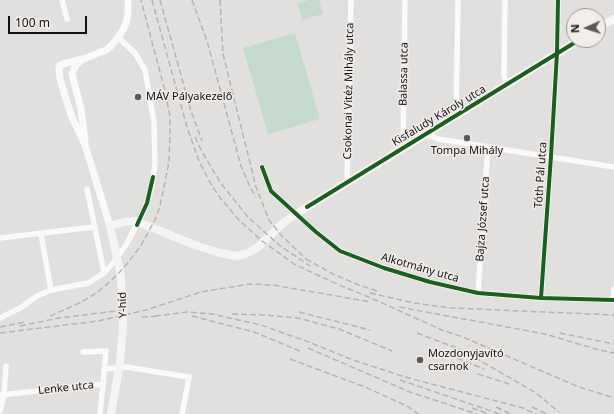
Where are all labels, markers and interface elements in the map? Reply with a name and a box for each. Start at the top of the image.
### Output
scale bar [10,8,89,34]
north arrow [566,8,606,48]
text: 100 m [15,14,50,31]
street label: Csokonai Vitéz Mihály utca [341,22,357,160]
text: N [567,24,582,33]
street label: Balassa utca [397,42,411,106]
street label: Kisfaludy Károly utca [390,83,488,149]
place label: MÁV Pályakezelő [146,90,232,104]
marker: MÁV Pályakezelő [133,92,143,102]
marker: Tompa Mihály [462,133,472,143]
street label: Tóth Pál utca [532,141,550,209]
place label: Tompa Mihály [431,144,503,158]
street label: Bajza József utca [473,176,493,262]
street label: Alkotmány utca [380,251,460,285]
street label: Y-híd [116,292,130,318]
place label: Mozdonyjavító csarnok [428,347,504,373]
marker: Mozdonyjavító csarnok [415,355,425,365]
street label: Lenke utca [38,379,94,397]

